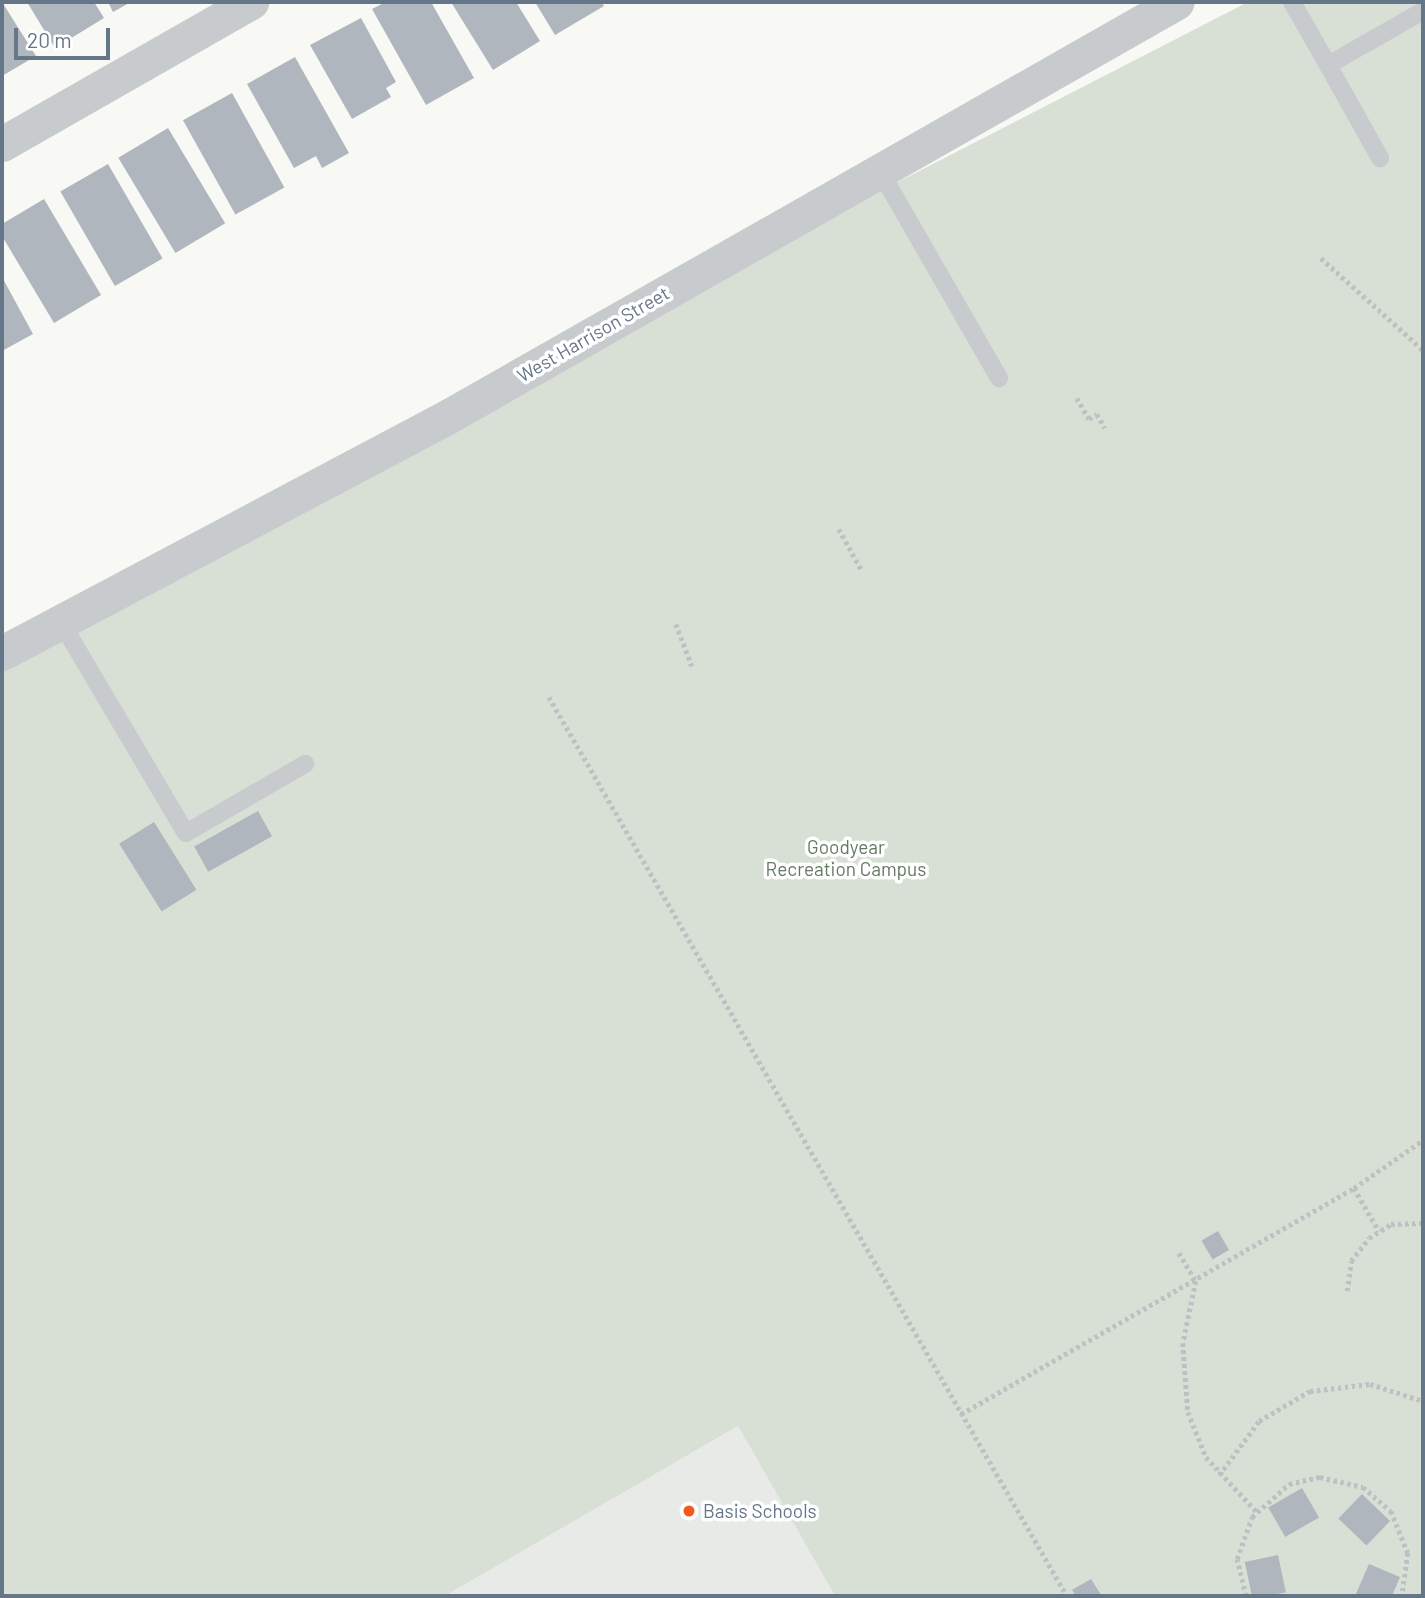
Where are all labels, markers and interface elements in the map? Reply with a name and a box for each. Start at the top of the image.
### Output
scale bar [18,14,114,58]
text: 20 m [27,27,72,52]
street label: West Harrison Street [513,281,673,387]
park label: Goodyear Recreation Campus [766,836,926,880]
place label: Basis Schools [703,1500,817,1522]
marker: Basis Schools [681,1503,697,1519]

